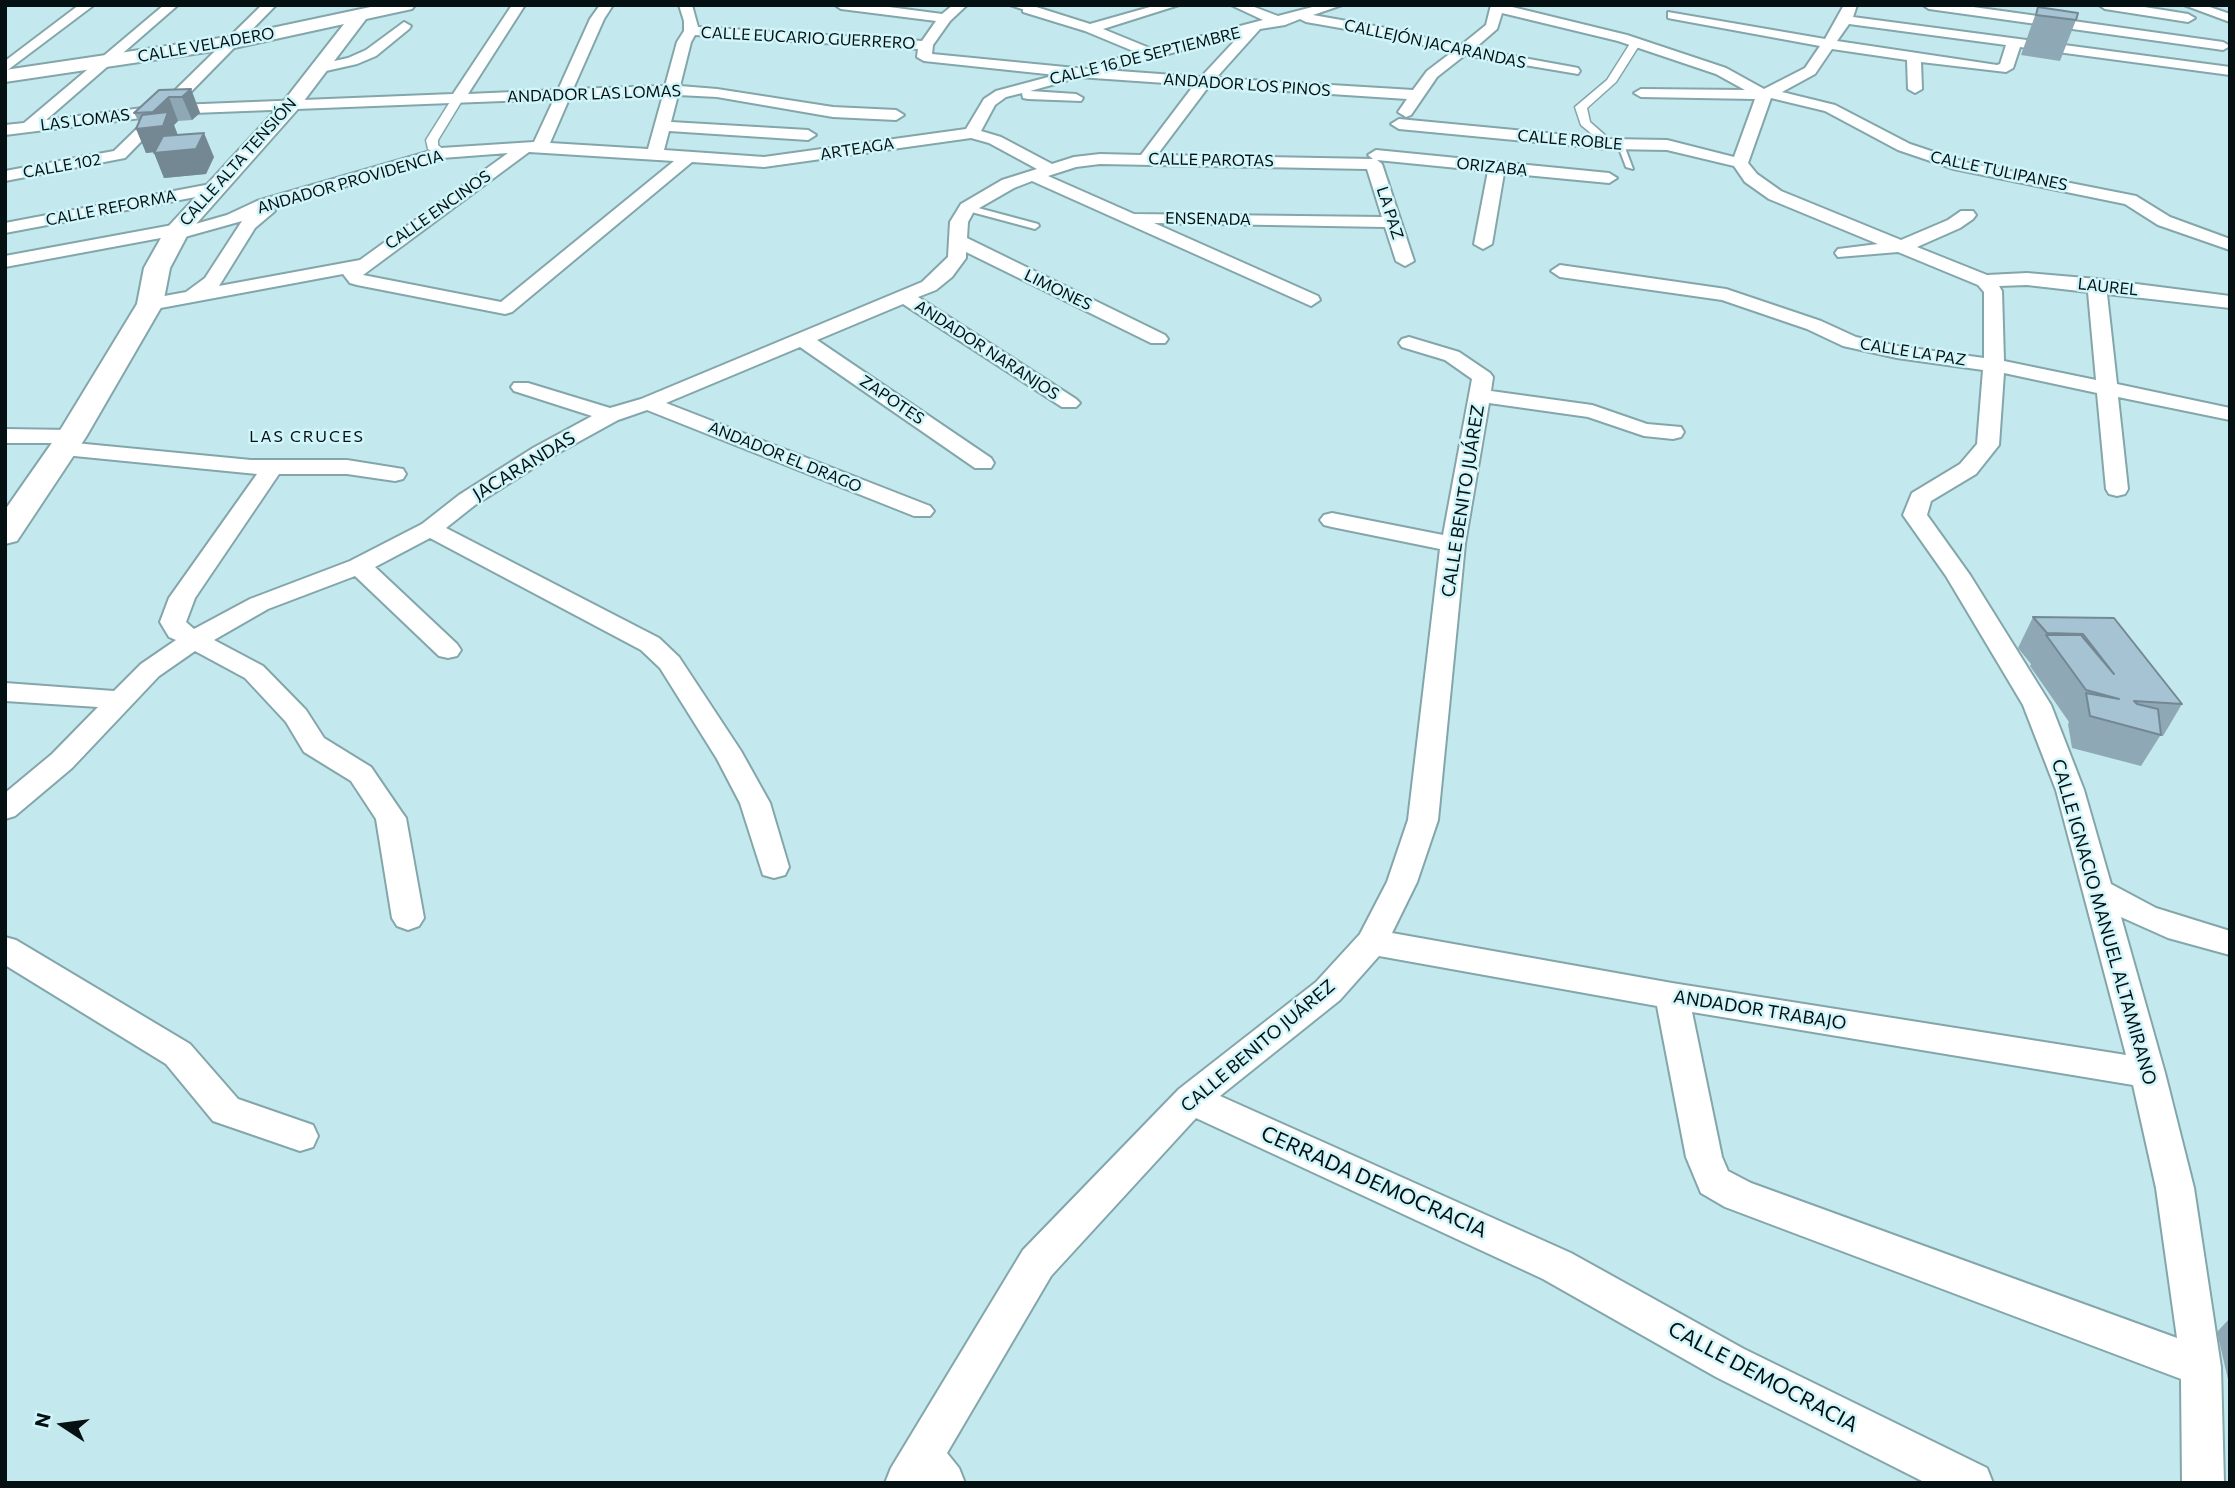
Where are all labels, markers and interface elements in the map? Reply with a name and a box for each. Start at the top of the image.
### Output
street label: CALLEJÓN JACARANDAS [1342,15,1528,73]
street label: CALLE EUCARIO GUERRERO [700,23,916,53]
street label: CALLE 16 DE SEPTIEMBRE [1048,23,1242,89]
street label: CALLE VELADERO [136,24,276,66]
street label: ANDADOR LOS PINOS [1163,70,1331,100]
street label: ANDADOR LAS LOMAS [507,81,681,107]
street label: CALLE ALTA TENSIÓN [176,94,300,230]
street label: LAS LOMAS [39,105,131,135]
street label: CALLE ROBLE [1517,126,1623,154]
street label: ARTEAGA [819,134,895,164]
street label: ANDADOR PROVIDENCIA [255,146,445,218]
street label: CALLE TULIPANES [1929,147,2069,195]
street label: CALLE PAROTAS [1148,149,1274,171]
street label: CALLE 102 [21,150,103,182]
street label: ORIZABA [1456,154,1528,180]
street label: CALLE ENCINOS [382,166,494,254]
street label: LA PAZ [1372,184,1408,242]
street label: CALLE REFORMA [44,186,178,230]
street label: ENSENADA [1165,209,1251,229]
street label: LIMONES [1021,265,1095,315]
street label: LAUREL [2077,274,2139,300]
street label: ANDADOR NARANJOS [911,296,1063,404]
street label: CALLE LA PAZ [1859,334,1967,370]
street label: ZAPOTES [856,371,928,429]
street label: CALLE BENITO JUÁREZ [1437,403,1489,599]
street label: ANDADOR EL DRAGO [706,417,864,497]
district label: LAS CRUCES [250,427,364,447]
street label: JACARANDAS [469,427,579,505]
street label: CALLE IGNACIO MANUEL ALTAMIRANO [2047,757,2161,1087]
street label: CALLE BENITO JUÁREZ [1177,975,1339,1117]
street label: ANDADOR TRABAJO [1672,986,1848,1034]
street label: CERRADA DEMOCRACIA [1257,1121,1491,1243]
street label: CALLE DEMOCRACIA [1664,1316,1862,1438]
north arrow [28,1390,98,1460]
text: N [29,1411,55,1430]

